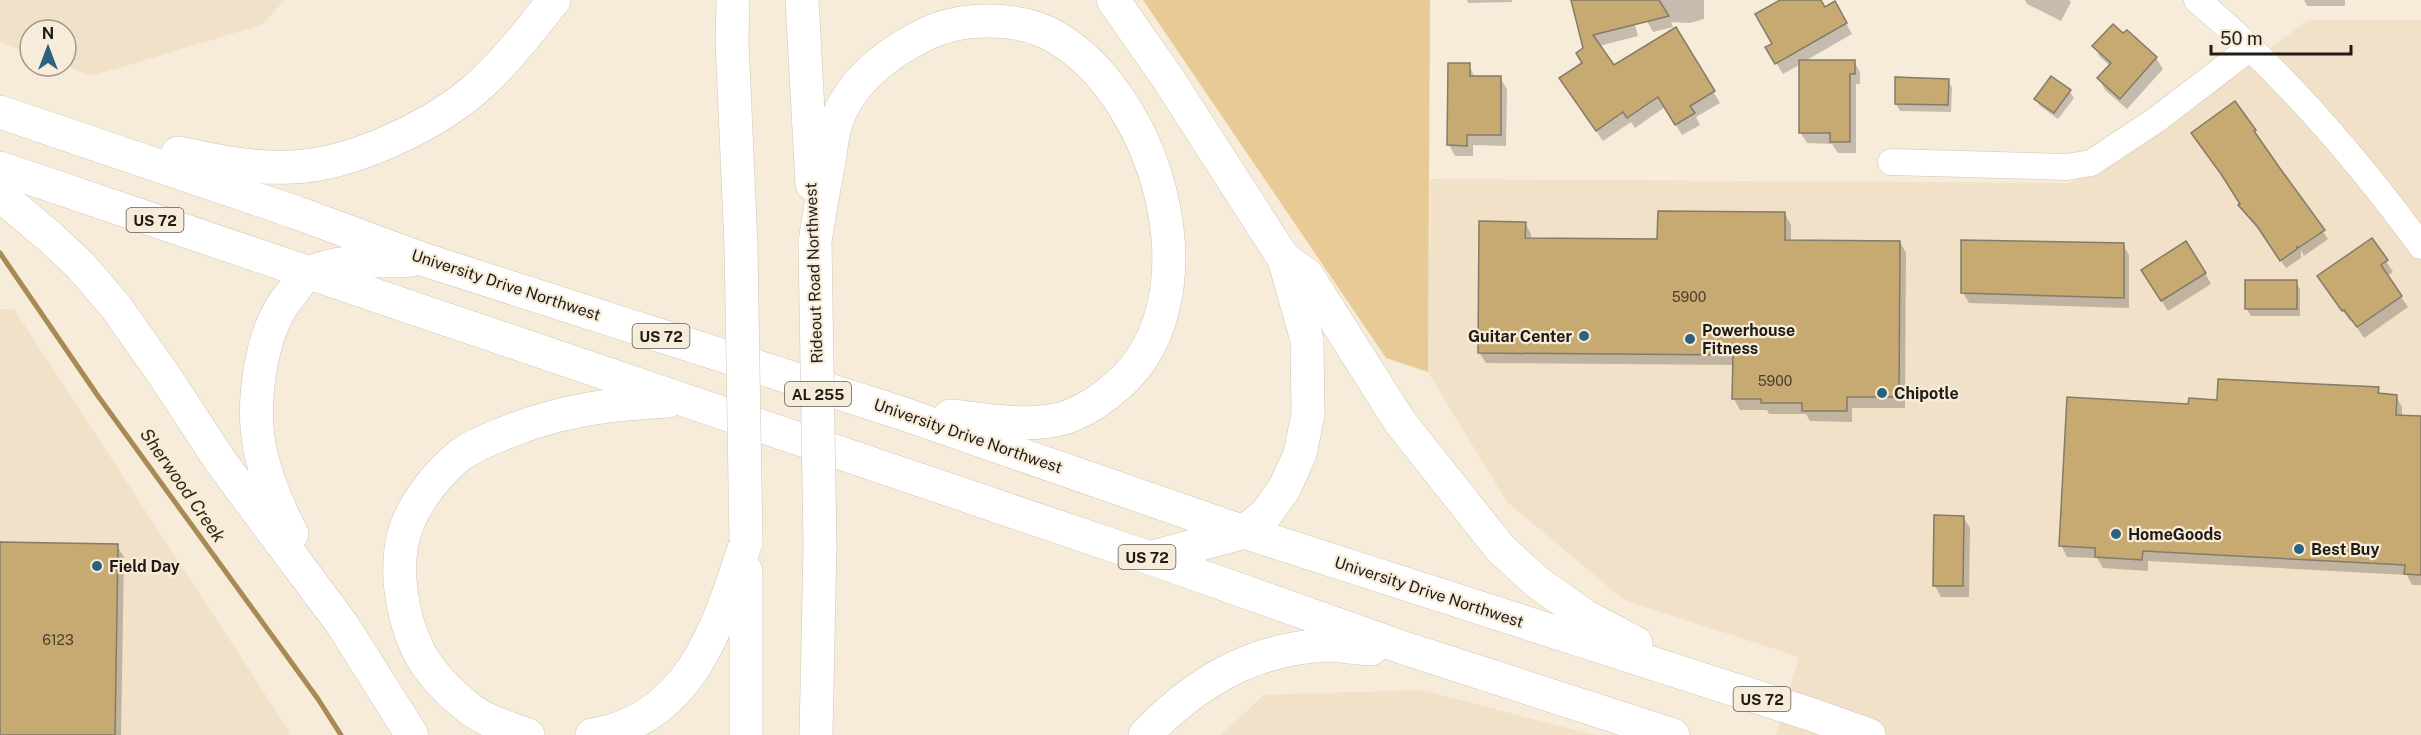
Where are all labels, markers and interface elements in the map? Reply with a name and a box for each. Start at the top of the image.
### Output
north arrow [18,18,78,78]
scale bar [2211,18,2350,56]
text: N [42,24,54,43]
text: 50 m [2220,28,2263,49]
street label: Rideout Road Northwest [801,182,827,364]
road number: US 72 [126,208,184,232]
street label: University Drive Northwest [409,245,603,325]
house number: 5900 [1672,289,1706,305]
place label: Powerhouse Fitness [1702,321,1795,358]
road number: US 72 [632,324,690,348]
place label: Guitar Center [1468,327,1572,346]
marker: Guitar Center [1577,329,1591,343]
marker: Powerhouse Fitness [1683,332,1697,346]
house number: 5900 [1758,373,1792,389]
road number: AL 255 [785,382,851,406]
place label: Chipotle [1894,384,1959,403]
marker: Chipotle [1875,386,1889,400]
street label: University Drive Northwest [871,395,1065,477]
water label: Sherwood Creek [136,424,230,546]
place label: HomeGoods [2128,525,2222,544]
marker: HomeGoods [2109,527,2123,541]
place label: Best Buy [2311,540,2379,559]
marker: Best Buy [2292,542,2306,556]
road number: US 72 [1118,545,1176,569]
street label: University Drive Northwest [1332,552,1526,632]
place label: Field Day [109,557,180,576]
marker: Field Day [90,559,104,573]
house number: 6123 [42,632,74,648]
road number: US 72 [1734,687,1790,711]

